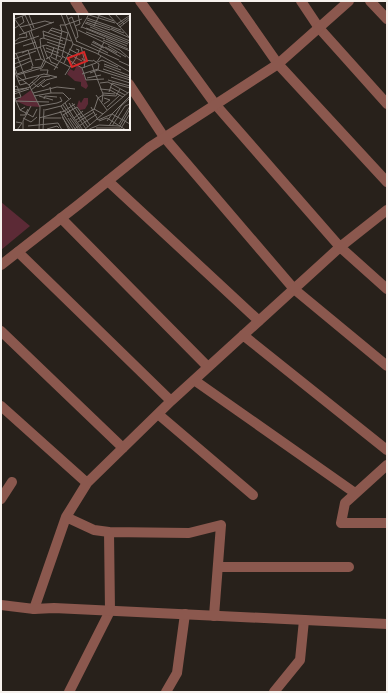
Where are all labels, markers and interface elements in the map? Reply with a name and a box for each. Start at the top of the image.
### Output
inset map [14,14,130,130]

